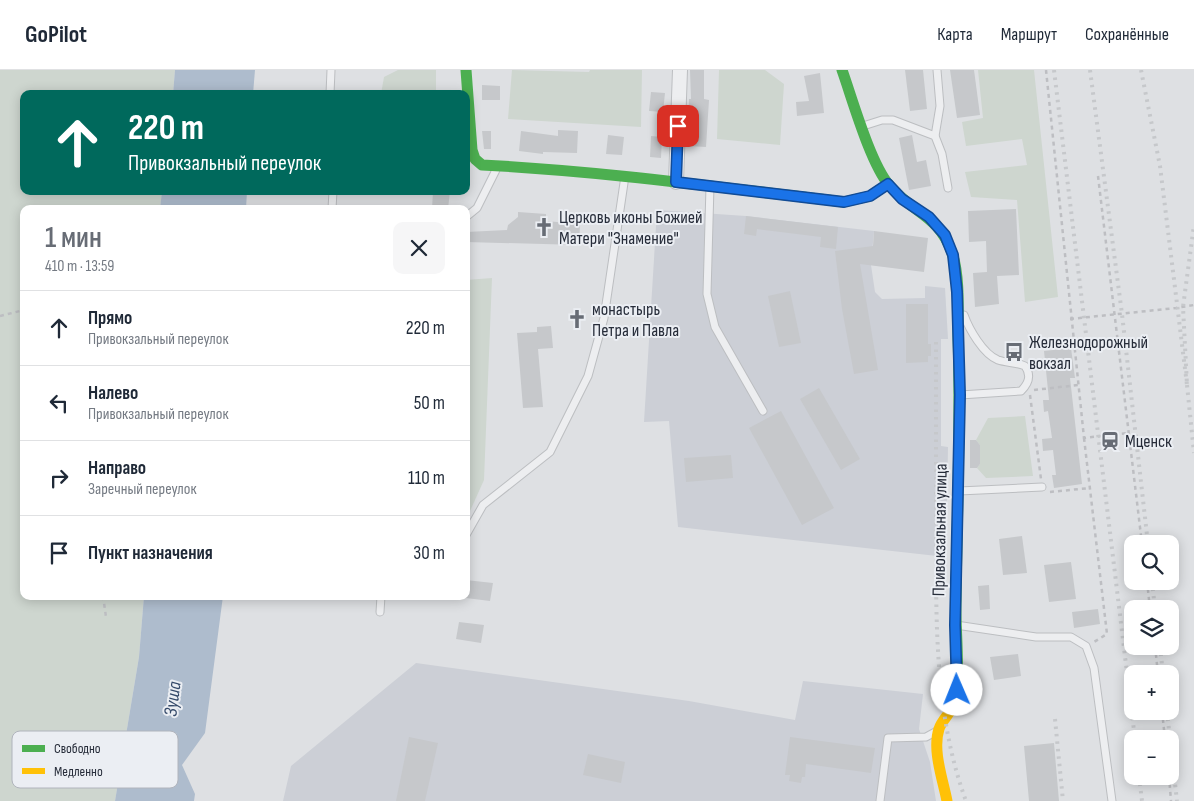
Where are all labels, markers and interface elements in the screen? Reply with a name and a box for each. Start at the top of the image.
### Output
text: GoPilot [25,20,87,49]
text: Карта [937,24,973,45]
text: Маршрут [1001,24,1057,45]
text: Сохранённые [1085,24,1169,45]
pin [657,105,699,147]
text: 220 m [128,107,204,150]
icon: ahead [45,110,110,175]
icon: arrive [664,112,692,140]
text: Привокзальный переулок [128,150,321,177]
place label: Церковь иконы Божией Матери "Знамение" [559,207,703,249]
church icon: Церковь иконы Божией Матери "Знамение" [533,216,555,238]
text: 1 мин [45,220,102,256]
button: close [393,222,445,274]
text: 410 m · 13:59 [45,257,114,276]
place label: монастырь Петра и Павла [592,299,679,341]
text: Прямо [88,307,132,330]
church icon: монастырь Петра и Павла [566,308,588,330]
icon: ahead [45,314,73,342]
text: 220 m [406,317,445,340]
text: Привокзальный переулок [88,330,228,349]
place label: Железнодорожный вокзал [1029,332,1148,374]
bus stop icon: Железнодорожный вокзал [1003,341,1025,363]
text: Налево [88,382,138,405]
icon: left [45,389,73,417]
text: 50 m [414,392,445,415]
text: Привокзальный переулок [88,405,228,424]
station icon: Мценск [1099,430,1121,452]
place label: Мценск [1125,431,1172,452]
text: Направо [88,457,146,480]
street label: Привокзальная улица [928,463,952,597]
icon: right [45,464,73,492]
text: 110 m [408,467,445,490]
text: Заречный переулок [88,480,196,499]
map controls [1124,535,1179,785]
button: search [1124,535,1179,590]
icon: arrive [45,539,73,567]
text: Пункт назначения [88,542,213,565]
text: 30 m [413,542,445,565]
button: layers [1124,600,1179,655]
position arrow [930,663,982,715]
button: + [1124,665,1179,720]
water label: Зуша [159,680,187,718]
button: − [1124,730,1179,785]
legend [12,731,178,788]
text: Свободно [54,740,101,757]
text: Медленно [54,763,103,780]

